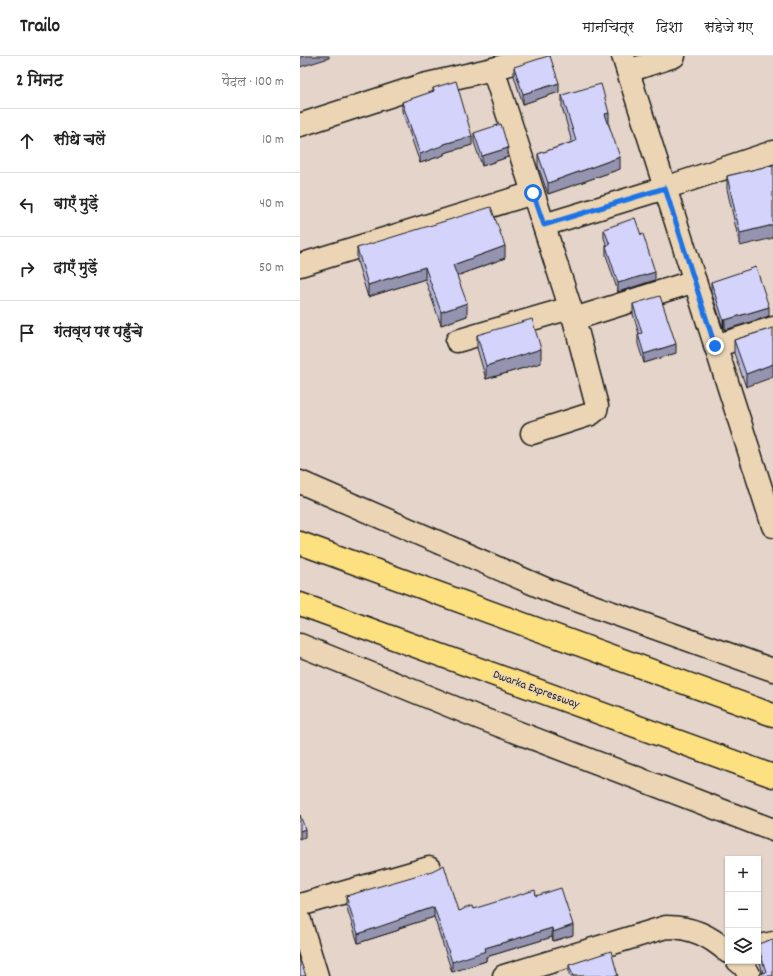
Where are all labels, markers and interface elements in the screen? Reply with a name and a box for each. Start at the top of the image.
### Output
text: Trailo [20,14,60,41]
text: मानचित्र [582,18,634,38]
text: दिशा [656,18,683,38]
text: सहेजे गए [705,18,753,38]
text: 2 मिनट [16,70,63,94]
text: पैदल · 100 m [222,73,284,92]
icon: ahead [16,130,38,152]
text: सीधे चलें [54,130,105,152]
text: 10 m [262,131,284,150]
route start [524,184,542,202]
icon: left [16,194,38,216]
text: बाएँ मुड़ें [54,194,98,216]
text: 40 m [260,195,284,214]
icon: right [16,258,38,280]
text: दाएँ मुड़ें [54,258,97,280]
text: 50 m [259,259,284,278]
icon: arrive [16,322,38,344]
text: गंतव्य पर पहुँचे [54,322,143,344]
route end [706,337,724,355]
street label: Dwarka Expressway [490,666,583,714]
map controls [725,856,761,964]
button: + [725,856,761,892]
button: − [725,892,761,928]
button: layers [725,928,761,964]

